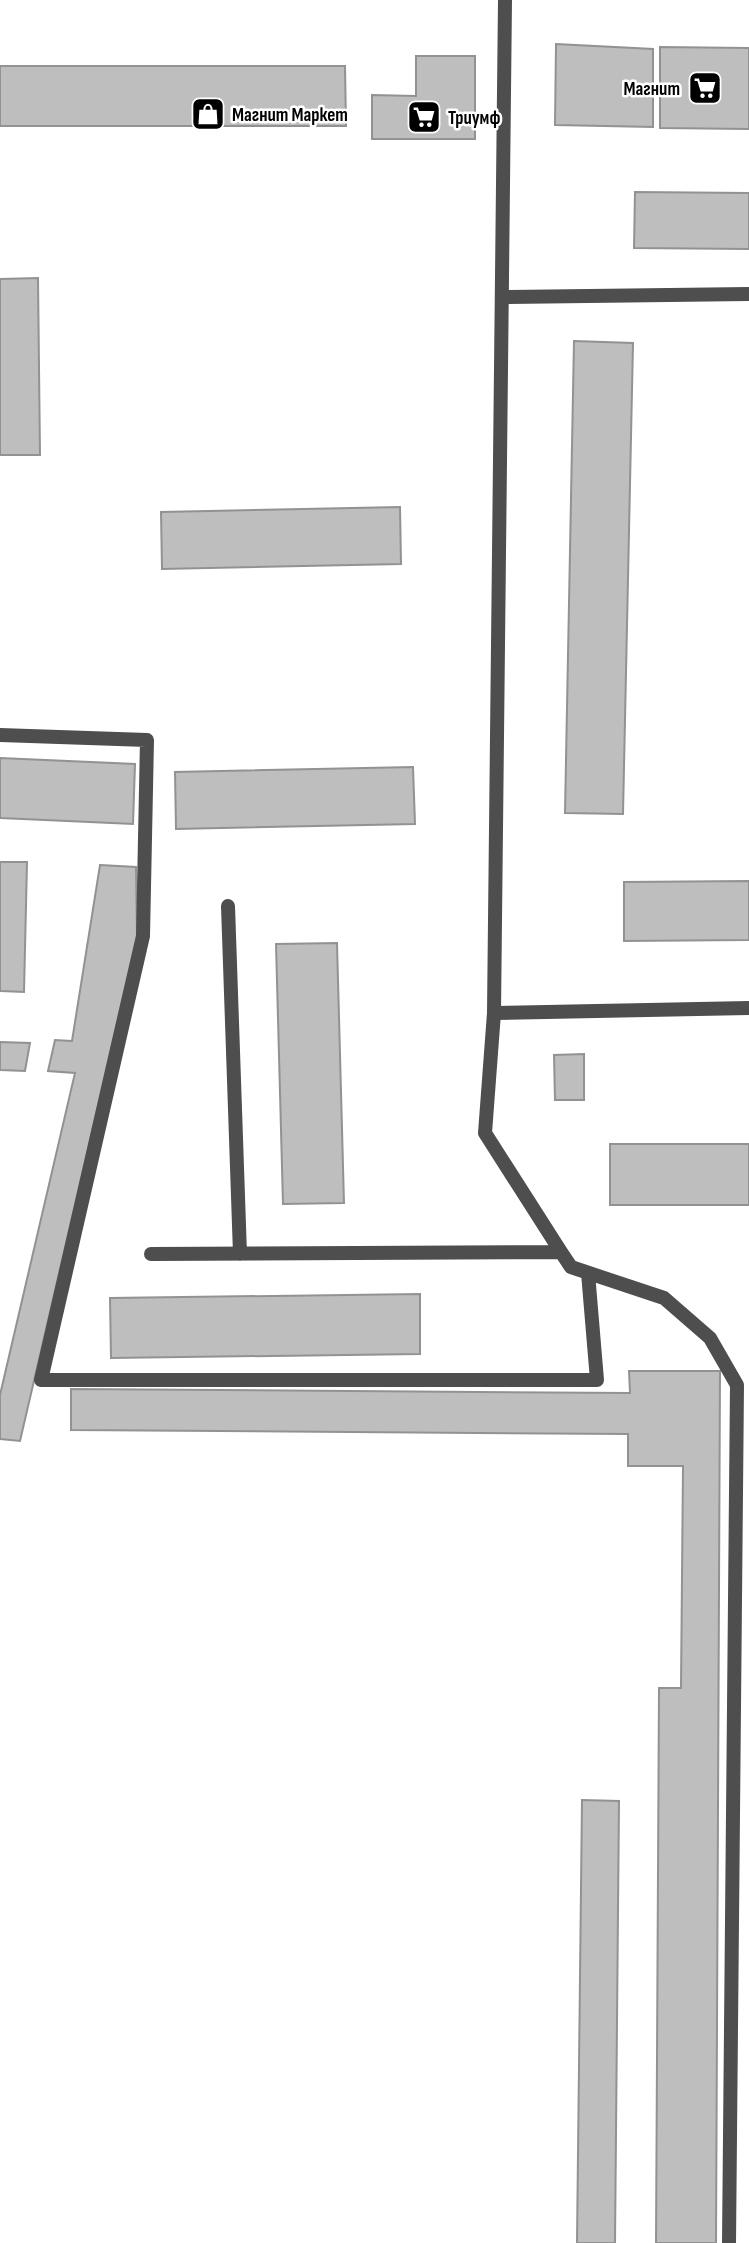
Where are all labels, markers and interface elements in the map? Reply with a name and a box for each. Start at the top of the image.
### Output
supermarket icon: Магнит [686,69,724,107]
place label: Магнит [624,78,680,101]
shop icon: Магнит Маркет [189,95,227,133]
supermarket icon: Триумф [405,98,443,136]
place label: Магнит Маркет [232,104,348,127]
place label: Триумф [448,107,500,130]

